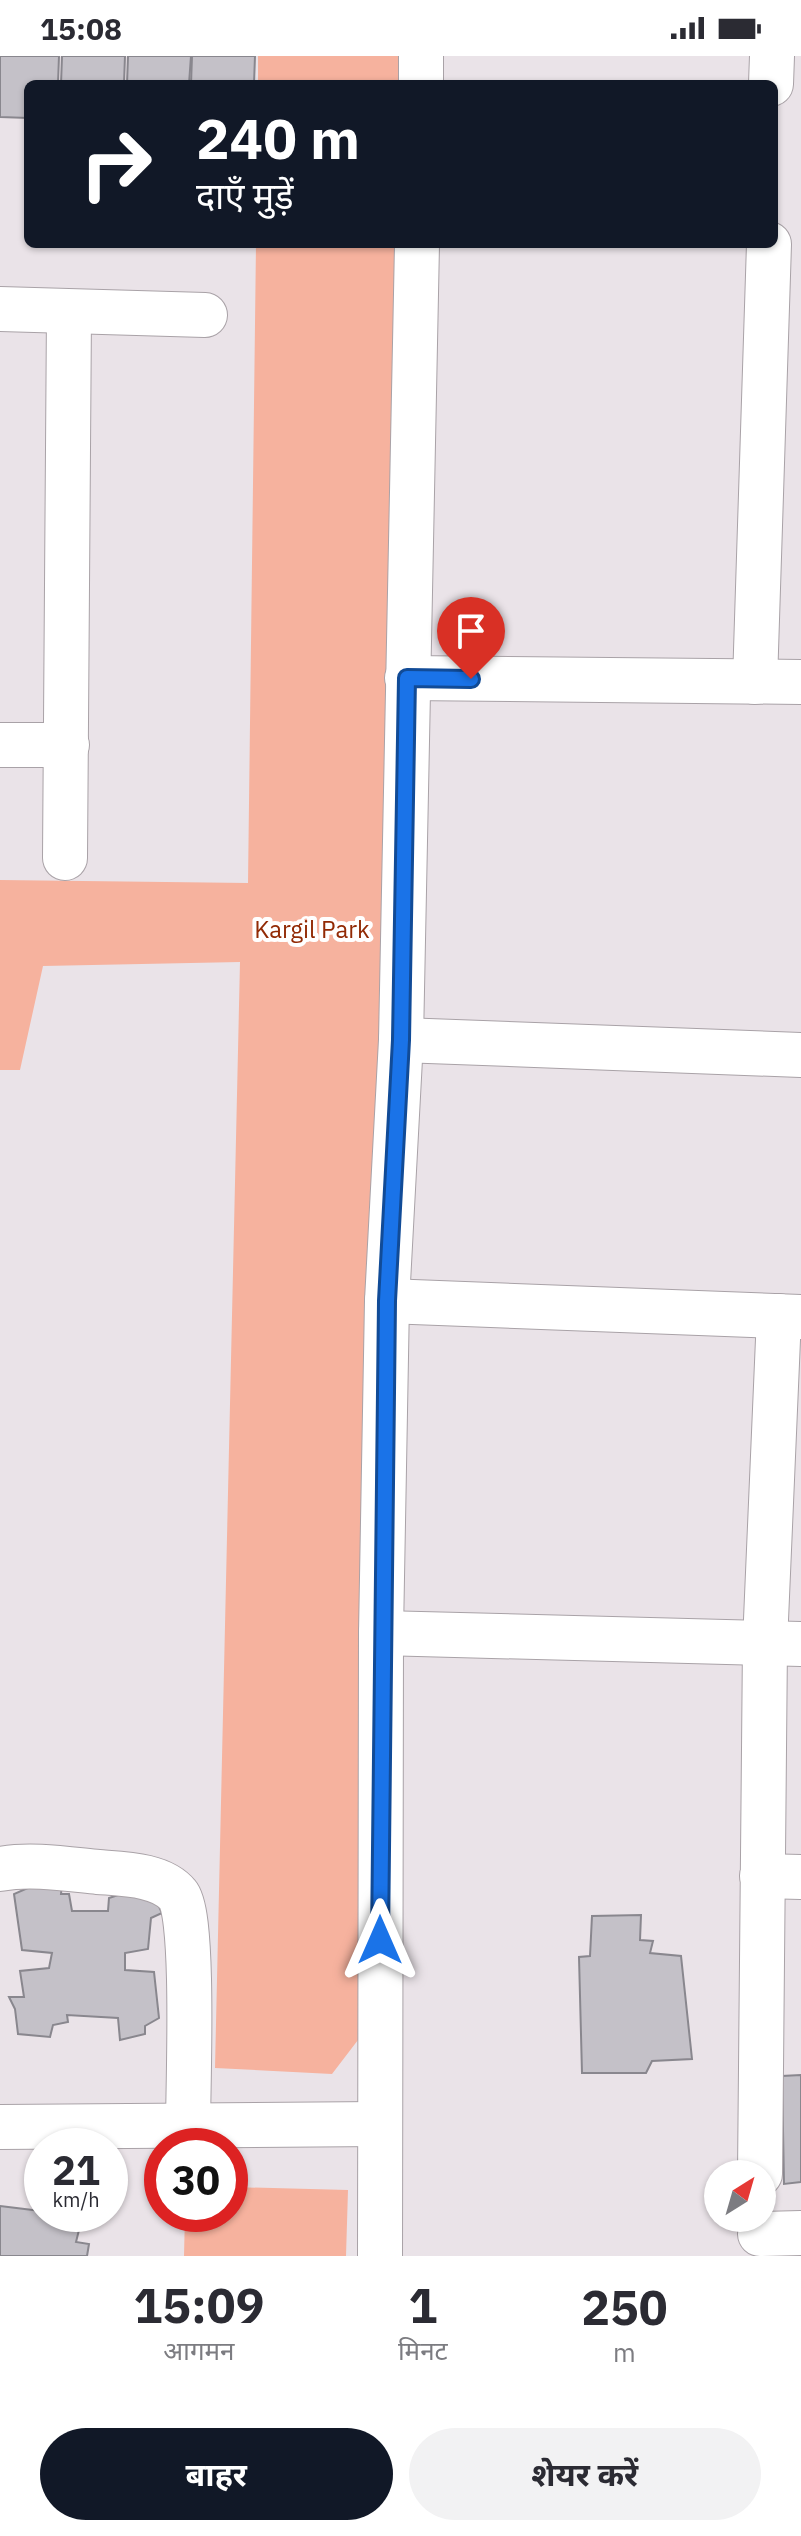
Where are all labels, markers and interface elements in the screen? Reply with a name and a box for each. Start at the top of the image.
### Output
text: 15:08 [40,9,122,48]
text: 240 m [196,102,360,174]
icon: right [64,112,168,216]
text: दाएँ मुड़ें [196,172,294,219]
pin [437,597,505,679]
icon: arrive [449,609,493,653]
park label: Kargil Park [254,913,370,945]
position arrow [338,1898,422,1982]
speed limit sign: 30 [144,2128,248,2232]
text: 21 [52,2144,100,2196]
north arrow [704,2160,776,2232]
map controls [704,2160,776,2232]
text: km/h [52,2186,100,2213]
text: 15:09 [133,2274,264,2336]
text: 1 [408,2274,437,2336]
text: 250 [581,2276,668,2338]
text: आगमन [163,2333,235,2367]
text: मिनट [398,2333,448,2367]
text: m [613,2335,636,2369]
button: बाहर [40,2428,393,2520]
button: शेयर करें [409,2428,761,2520]

